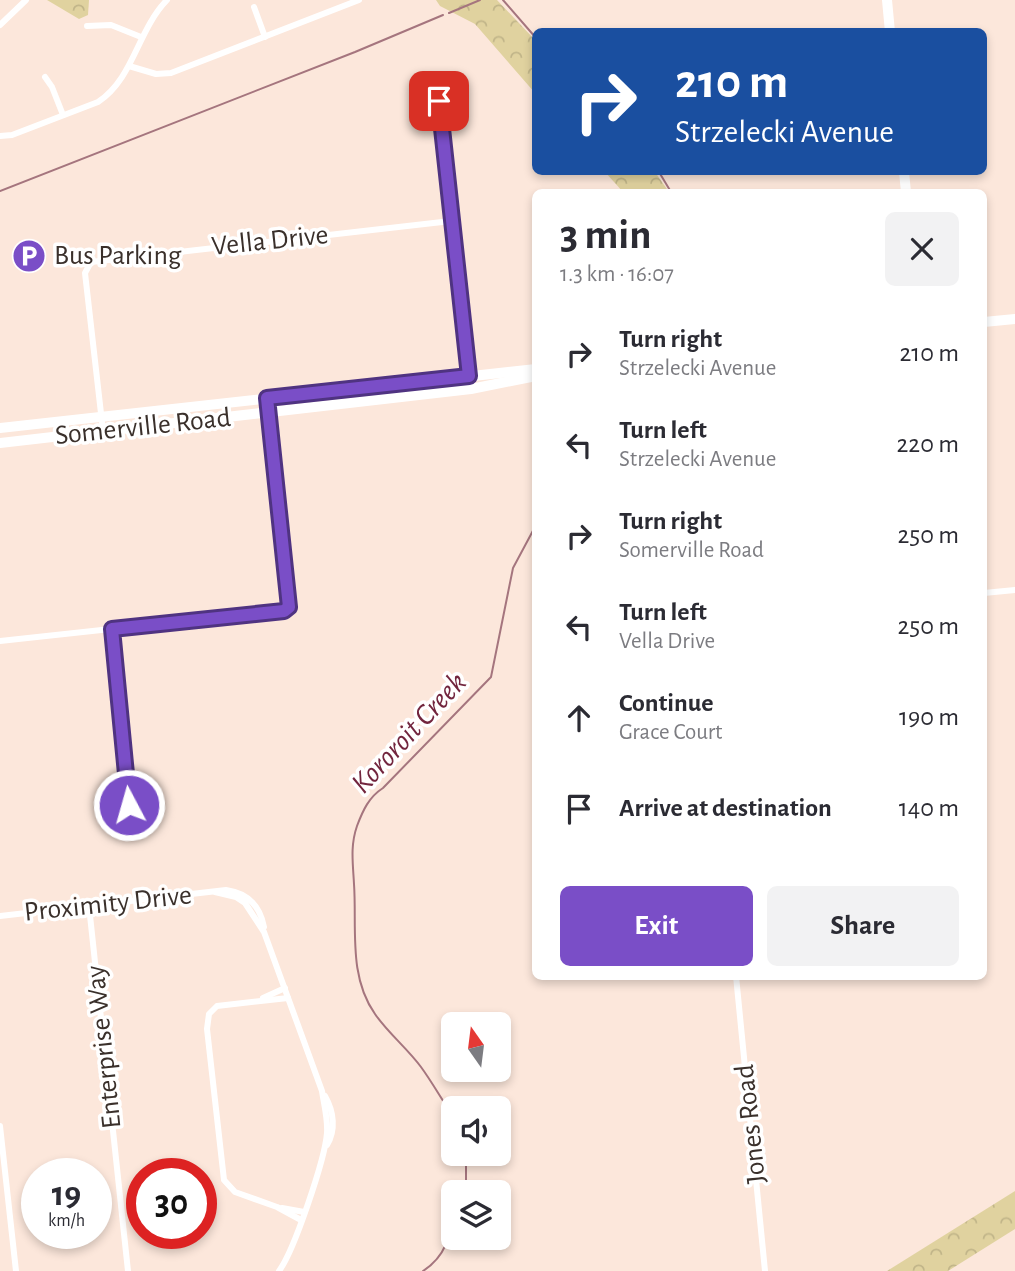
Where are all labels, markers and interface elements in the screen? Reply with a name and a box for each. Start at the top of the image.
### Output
icon: right [560,56,651,147]
text: 210 m [675,58,788,107]
pin [409,71,469,131]
icon: arrive [420,82,458,120]
text: Strzelecki Avenue [675,116,894,148]
button: close [885,212,959,286]
text: 3 min [560,214,652,256]
street label: Vella Drive [210,221,330,261]
parking icon: Bus Parking [10,237,48,275]
place label: Bus Parking [54,242,182,270]
text: 1.3 km · 16:07 [560,263,674,286]
text: Turn right [619,326,722,352]
icon: right [560,335,598,373]
text: 210 m [899,340,959,366]
text: Strzelecki Avenue [619,357,776,380]
street label: Somerville Road [54,404,232,450]
text: Turn left [619,417,707,443]
icon: left [560,426,598,464]
text: 220 m [897,431,959,457]
text: Strzelecki Avenue [619,448,776,471]
text: Turn right [619,508,722,534]
icon: right [560,517,598,555]
text: 250 m [897,522,959,548]
text: Somerville Road [619,539,764,562]
text: Turn left [619,599,707,625]
icon: left [560,608,598,646]
text: 250 m [897,613,959,639]
text: Vella Drive [619,630,715,653]
water label: Kororoit Creek [346,667,472,799]
text: Continue [619,690,714,716]
icon: ahead [560,699,598,737]
text: 190 m [899,704,959,730]
text: Grace Court [619,721,722,744]
position arrow [92,768,166,842]
icon: arrive [560,790,598,828]
text: Arrive at destination [619,795,832,821]
text: 140 m [899,795,959,821]
street label: Proximity Drive [23,881,193,927]
button: Exit [560,886,753,966]
button: Share [767,886,959,966]
street label: Enterprise Way [82,964,126,1130]
north arrow [441,1012,511,1082]
map controls [441,1012,511,1250]
street label: Jones Road [731,1063,771,1185]
button: sound [441,1096,511,1166]
speed limit sign: 30 [126,1158,217,1249]
text: 19 [52,1177,81,1212]
button: layers [441,1180,511,1250]
text: km/h [48,1212,85,1230]

